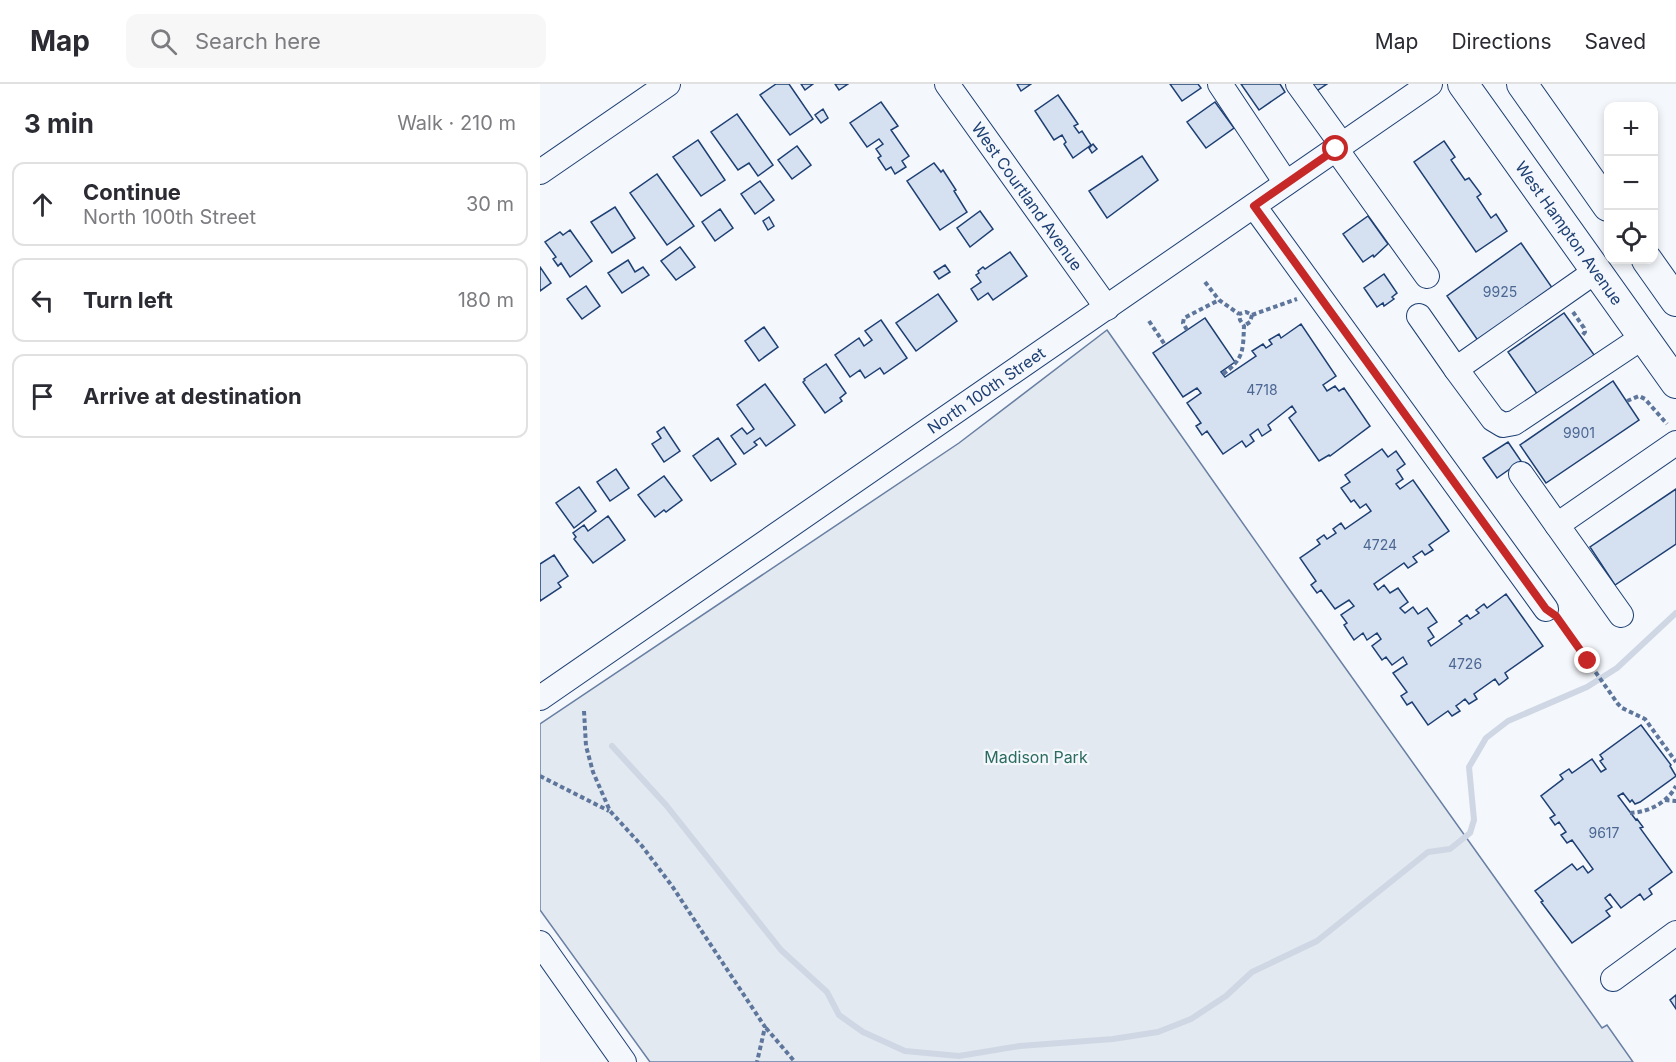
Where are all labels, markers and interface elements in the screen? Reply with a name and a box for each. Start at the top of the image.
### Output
search box [126,14,546,68]
text: Map [30,24,90,58]
icon: search [147,25,180,58]
text: Search here [195,28,321,54]
text: Map [1375,29,1418,54]
text: Directions [1451,29,1552,54]
text: Saved [1585,29,1646,54]
map controls [1604,102,1658,264]
button: + [1604,102,1658,156]
text: 3 min [24,108,94,139]
text: Walk · 210 m [397,111,516,135]
street label: West Courtland Avenue [967,118,1087,274]
route start [1322,135,1348,161]
button: − [1604,156,1658,210]
street label: West Hampton Avenue [1511,157,1627,309]
text: Continue [83,179,181,205]
icon: ahead [26,188,59,221]
text: 30 m [466,192,514,216]
text: North 100th Street [83,205,256,229]
button: locate [1604,210,1658,264]
house number: 9925 [1483,283,1517,300]
icon: left [26,284,59,317]
text: Turn left [83,287,173,313]
text: 180 m [458,288,514,312]
street label: North 100th Street [923,343,1049,438]
icon: arrive [26,380,59,413]
house number: 4718 [1246,381,1278,398]
text: Arrive at destination [83,383,302,409]
house number: 9901 [1563,424,1595,441]
house number: 4724 [1363,536,1397,553]
route end [1574,647,1600,673]
house number: 4726 [1448,655,1482,672]
park label: Madison Park [984,747,1088,767]
house number: 9617 [1589,824,1620,841]

